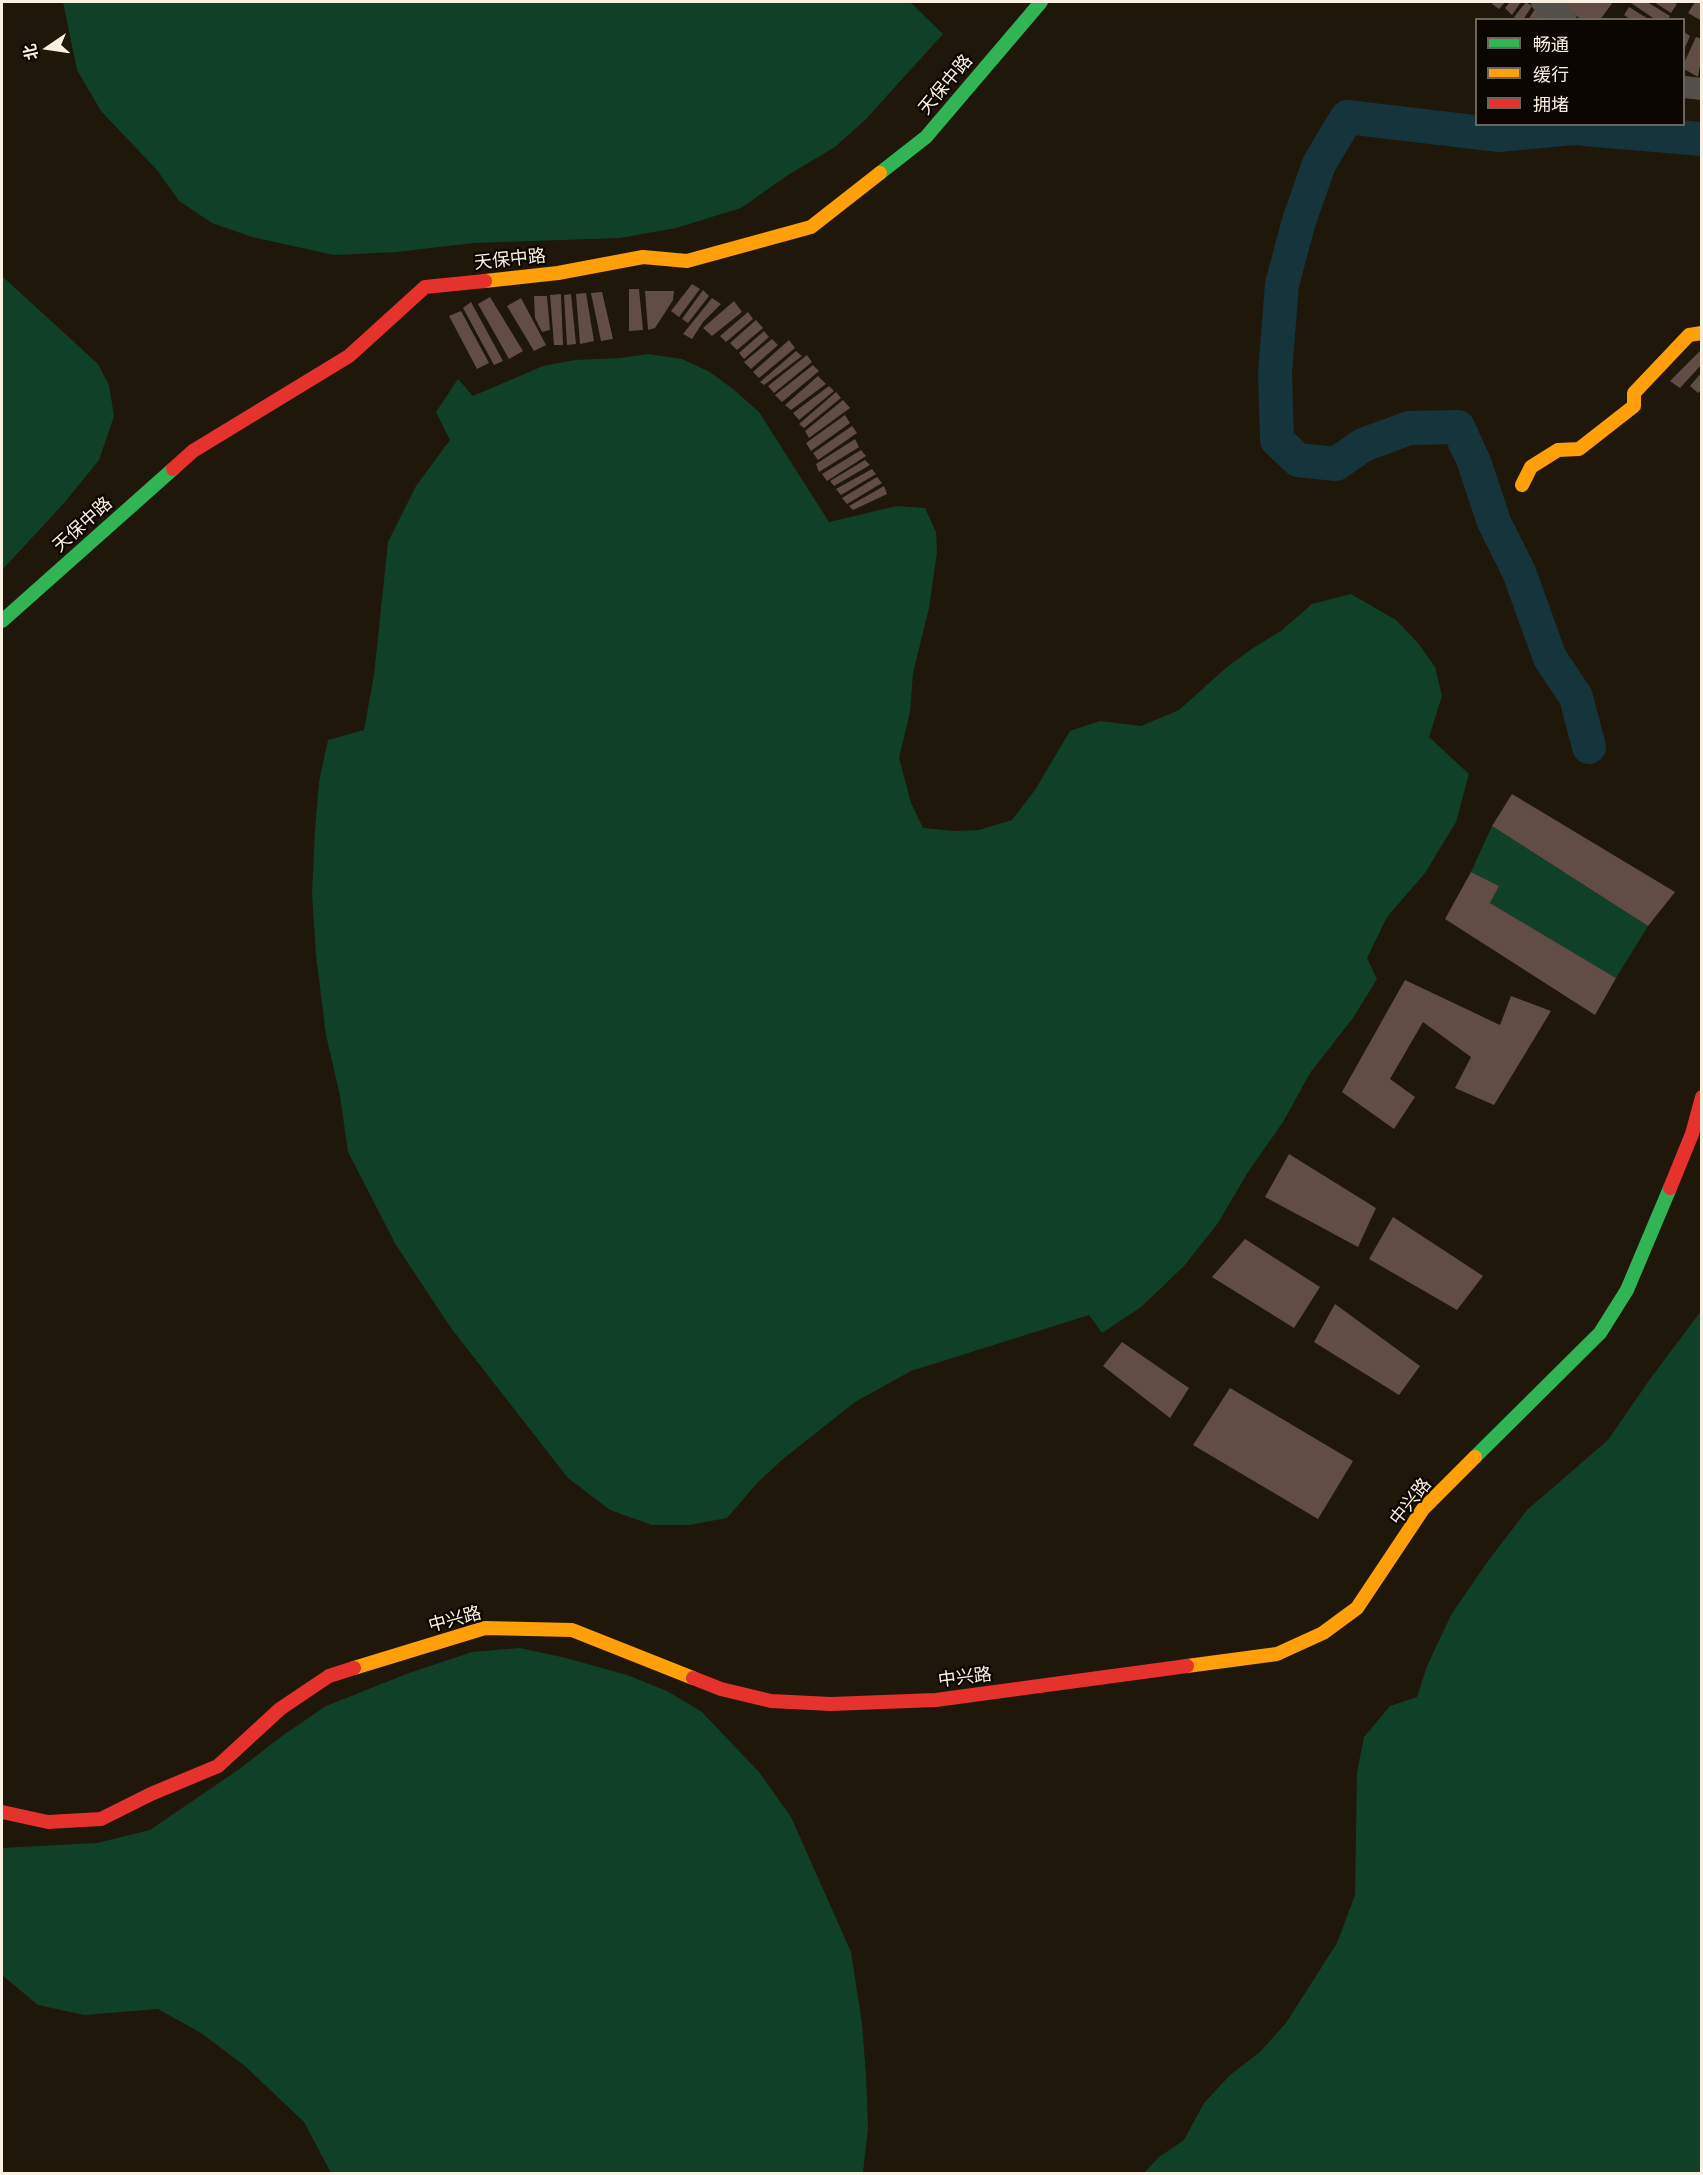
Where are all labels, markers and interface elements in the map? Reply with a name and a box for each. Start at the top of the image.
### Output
north arrow [18,18,78,78]
legend [1475,18,1685,126]
text: 畅通 [1533,32,1569,56]
text: 北 [18,42,43,62]
street label: 天保中路 [915,50,977,120]
text: 缓行 [1533,62,1569,86]
text: 拥堵 [1533,92,1569,116]
street label: 天保中路 [473,245,547,275]
street label: 天保中路 [49,493,117,557]
street label: 中兴路 [1386,1474,1436,1530]
street label: 中兴路 [426,1603,484,1637]
street label: 中兴路 [937,1664,993,1692]

